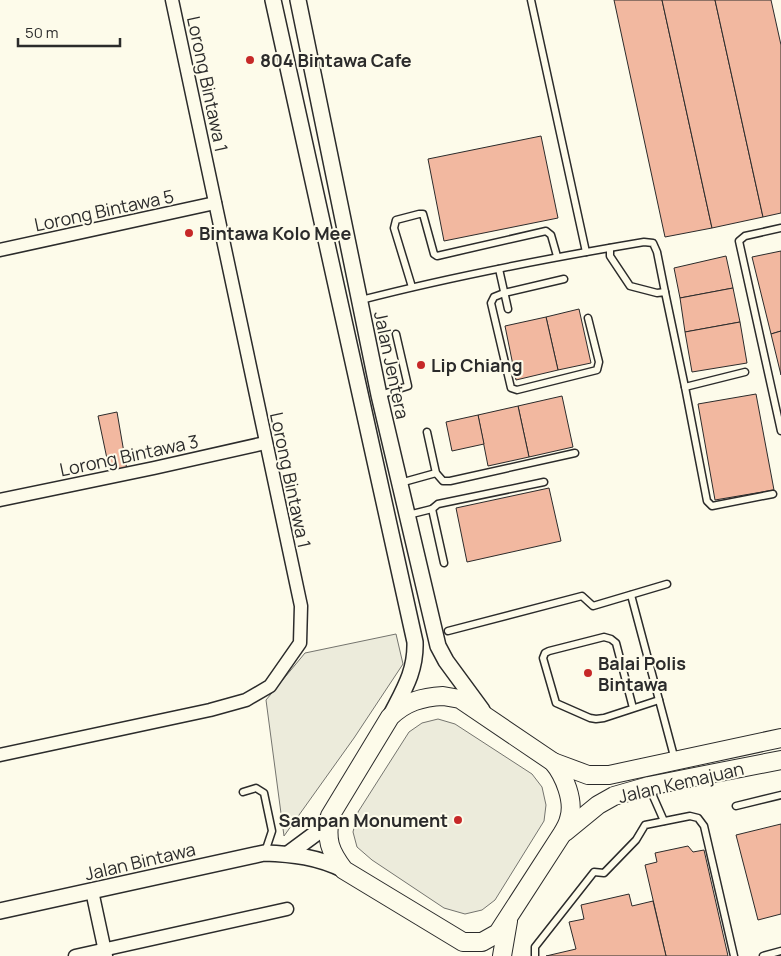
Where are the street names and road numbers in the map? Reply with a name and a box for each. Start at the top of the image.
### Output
street label: Lorong Bintawa 1 [182,14,234,154]
street label: Lorong Bintawa 5 [32,184,176,236]
street label: Jalan Jentera [369,309,415,421]
street label: Lorong Bintawa 1 [265,410,317,550]
street label: Lorong Bintawa 3 [57,429,201,481]
street label: Jalan Kemajuan [616,756,746,808]
street label: Jalan Bintawa [82,837,198,885]

